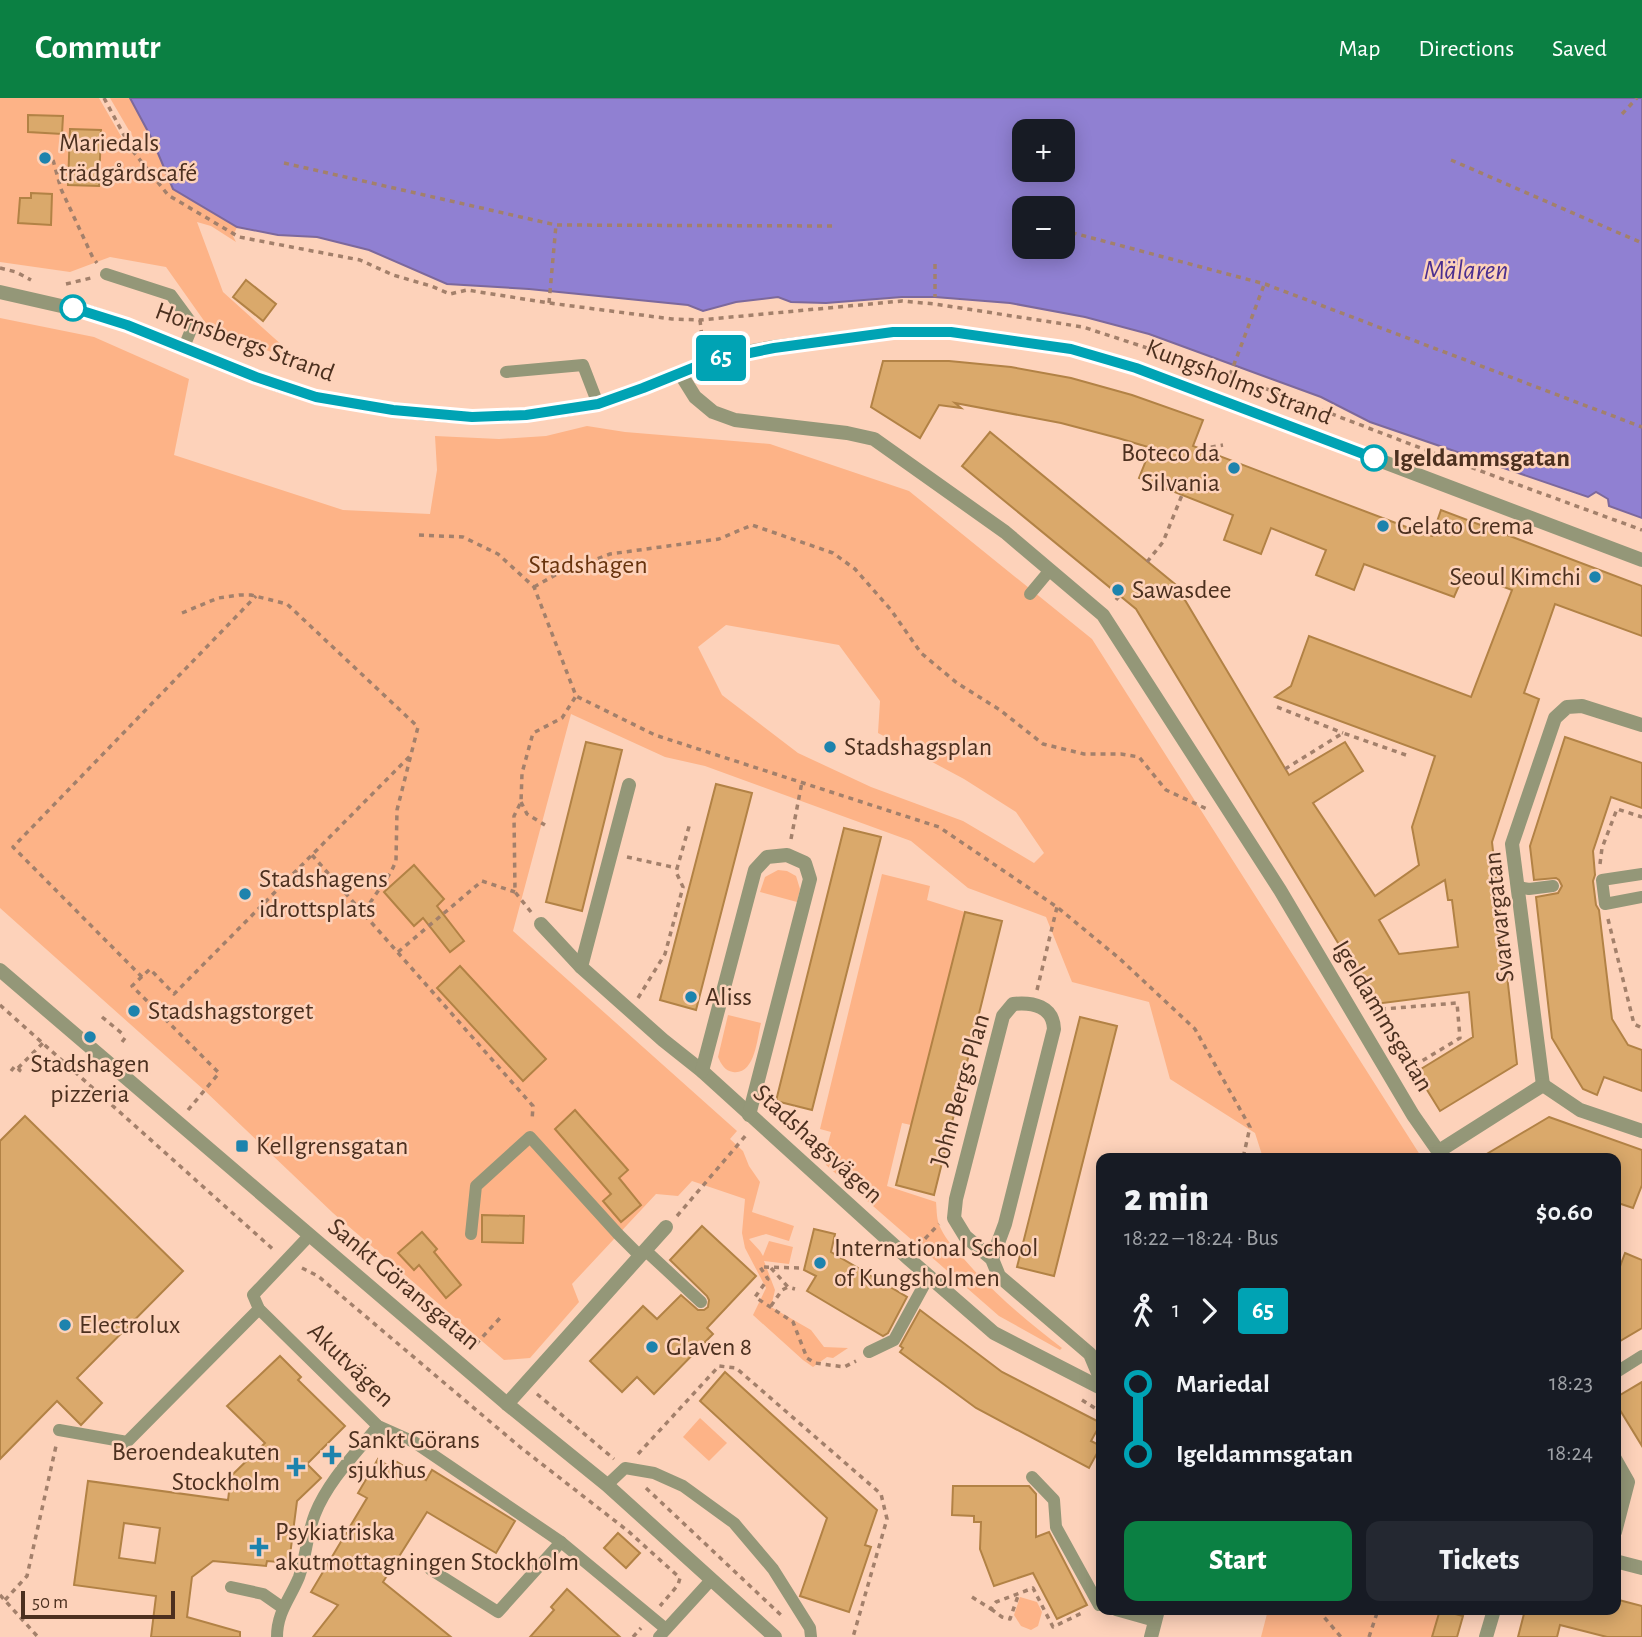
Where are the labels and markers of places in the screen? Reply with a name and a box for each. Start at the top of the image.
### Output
place label: Mariedals trädgårdscafé [59,130,197,186]
marker: Mariedals trädgårdscafé [37,150,53,166]
unlabelled marker [60,295,86,321]
place label: Boteco da Silvania [1121,440,1220,496]
marker: Igeldammsgatan [1361,445,1387,471]
place label: Igeldammsgatan [1393,445,1570,471]
marker: Boteco da Silvania [1226,460,1242,476]
place label: Gelato Crema [1397,513,1534,539]
marker: Gelato Crema [1375,518,1391,534]
place label: Seoul Kimchi [1449,564,1581,590]
marker: Seoul Kimchi [1587,569,1603,585]
place label: Sawasdee [1132,577,1232,603]
marker: Sawasdee [1110,582,1126,598]
place label: Stadshagsplan [844,734,992,760]
marker: Stadshagsplan [822,739,838,755]
place label: Stadshagens idrottsplats [259,866,388,922]
marker: Stadshagens idrottsplats [237,886,253,902]
place label: Aliss [705,984,752,1010]
marker: Aliss [683,989,699,1005]
place label: Stadshagstorget [148,998,313,1024]
marker: Stadshagstorget [126,1003,142,1019]
marker: Stadshagen pizzeria [82,1029,98,1045]
place label: Stadshagen pizzeria [30,1051,150,1107]
place label: Kellgrensgatan [256,1133,408,1159]
marker: Kellgrensgatan [234,1138,250,1154]
place label: International School of Kungsholmen [834,1235,1038,1291]
marker: International School of Kungsholmen [812,1255,828,1271]
place label: Electrolux [79,1312,180,1338]
marker: Electrolux [57,1317,73,1333]
place label: Glaven 8 [666,1334,752,1360]
marker: Glaven 8 [644,1339,660,1355]
place label: Sankt Görans sjukhus [348,1427,480,1483]
place label: Beroendeakuten Stockholm [112,1439,280,1495]
marker: Sankt Görans sjukhus [322,1445,342,1465]
marker: Beroendeakuten Stockholm [286,1457,306,1477]
place label: Psykiatriska akutmottagningen Stockholm [275,1519,579,1575]
marker: Psykiatriska akutmottagningen Stockholm [249,1537,269,1557]

